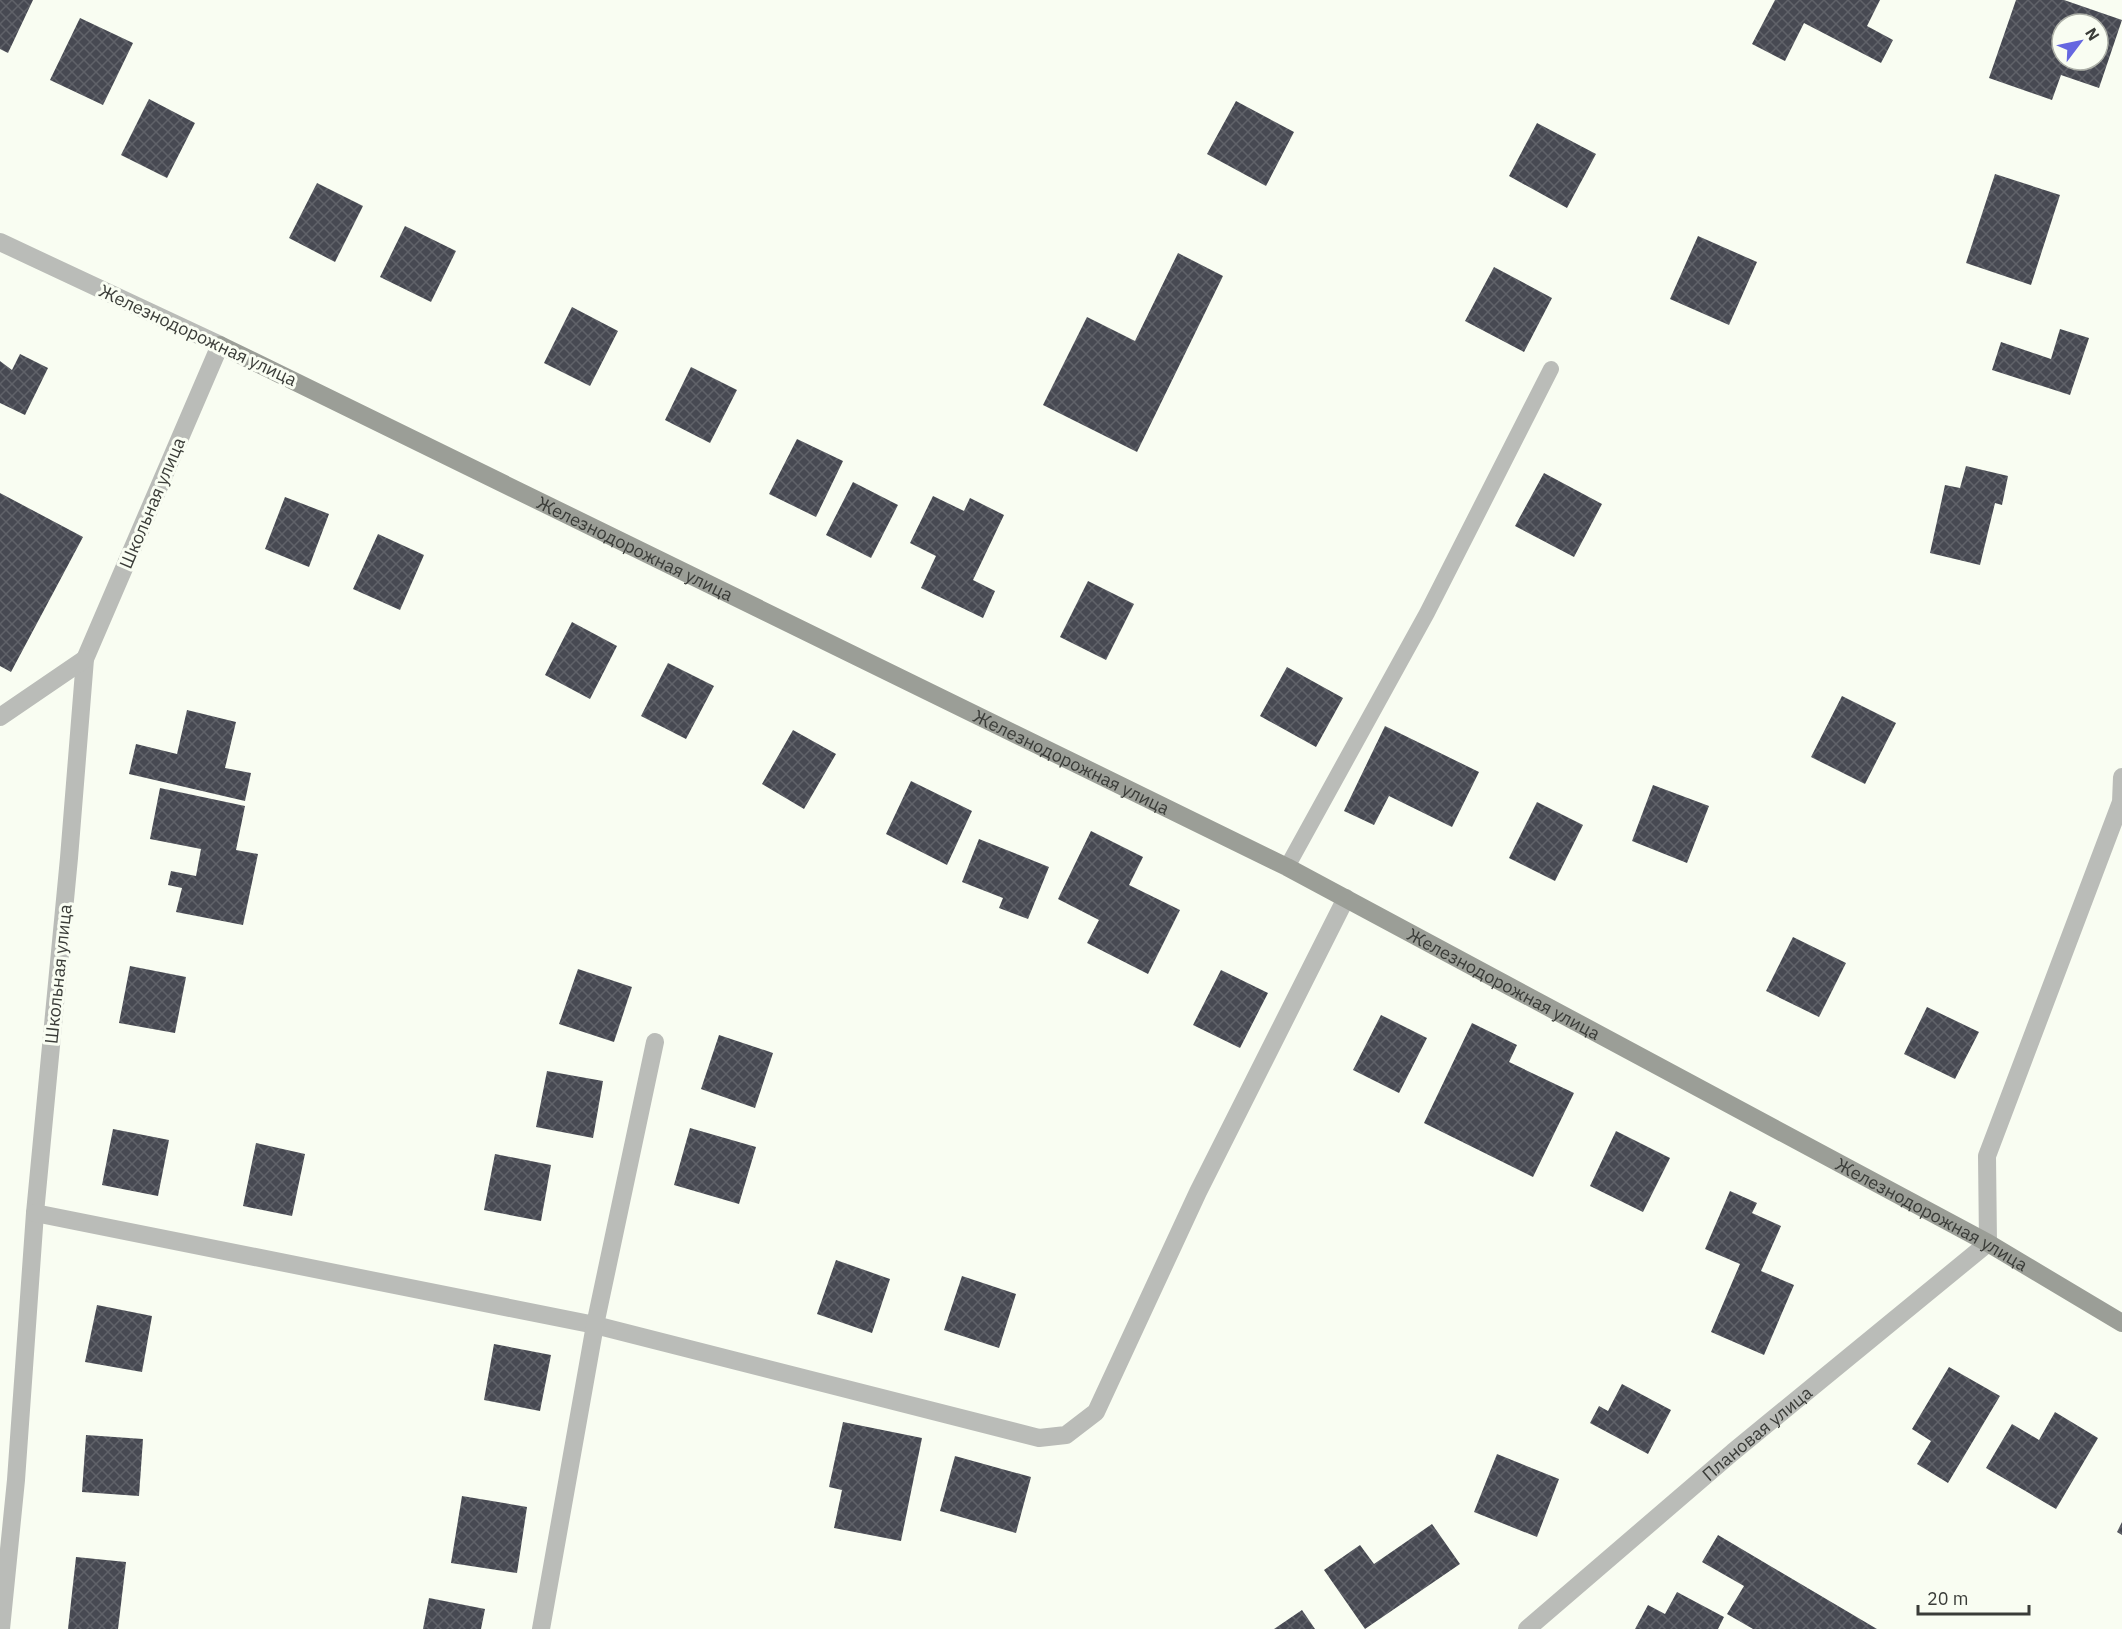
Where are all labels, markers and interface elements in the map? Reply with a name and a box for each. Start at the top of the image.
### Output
north arrow [2050,12,2110,72]
text: N [2081,24,2104,44]
street label: Железнодорожная улица [95,279,301,391]
street label: Школьная улица [114,434,190,572]
street label: Железнодорожная улица [533,490,737,606]
street label: Железнодорожная улица [970,704,1174,820]
street label: Школьная улица [39,903,77,1045]
street label: Железнодорожная улица [1403,922,1605,1045]
street label: Железнодорожная улица [1832,1152,2032,1276]
street label: Плановая улица [1697,1380,1817,1485]
scale bar [1918,1578,2029,1616]
text: 20 m [1927,1587,1969,1610]

